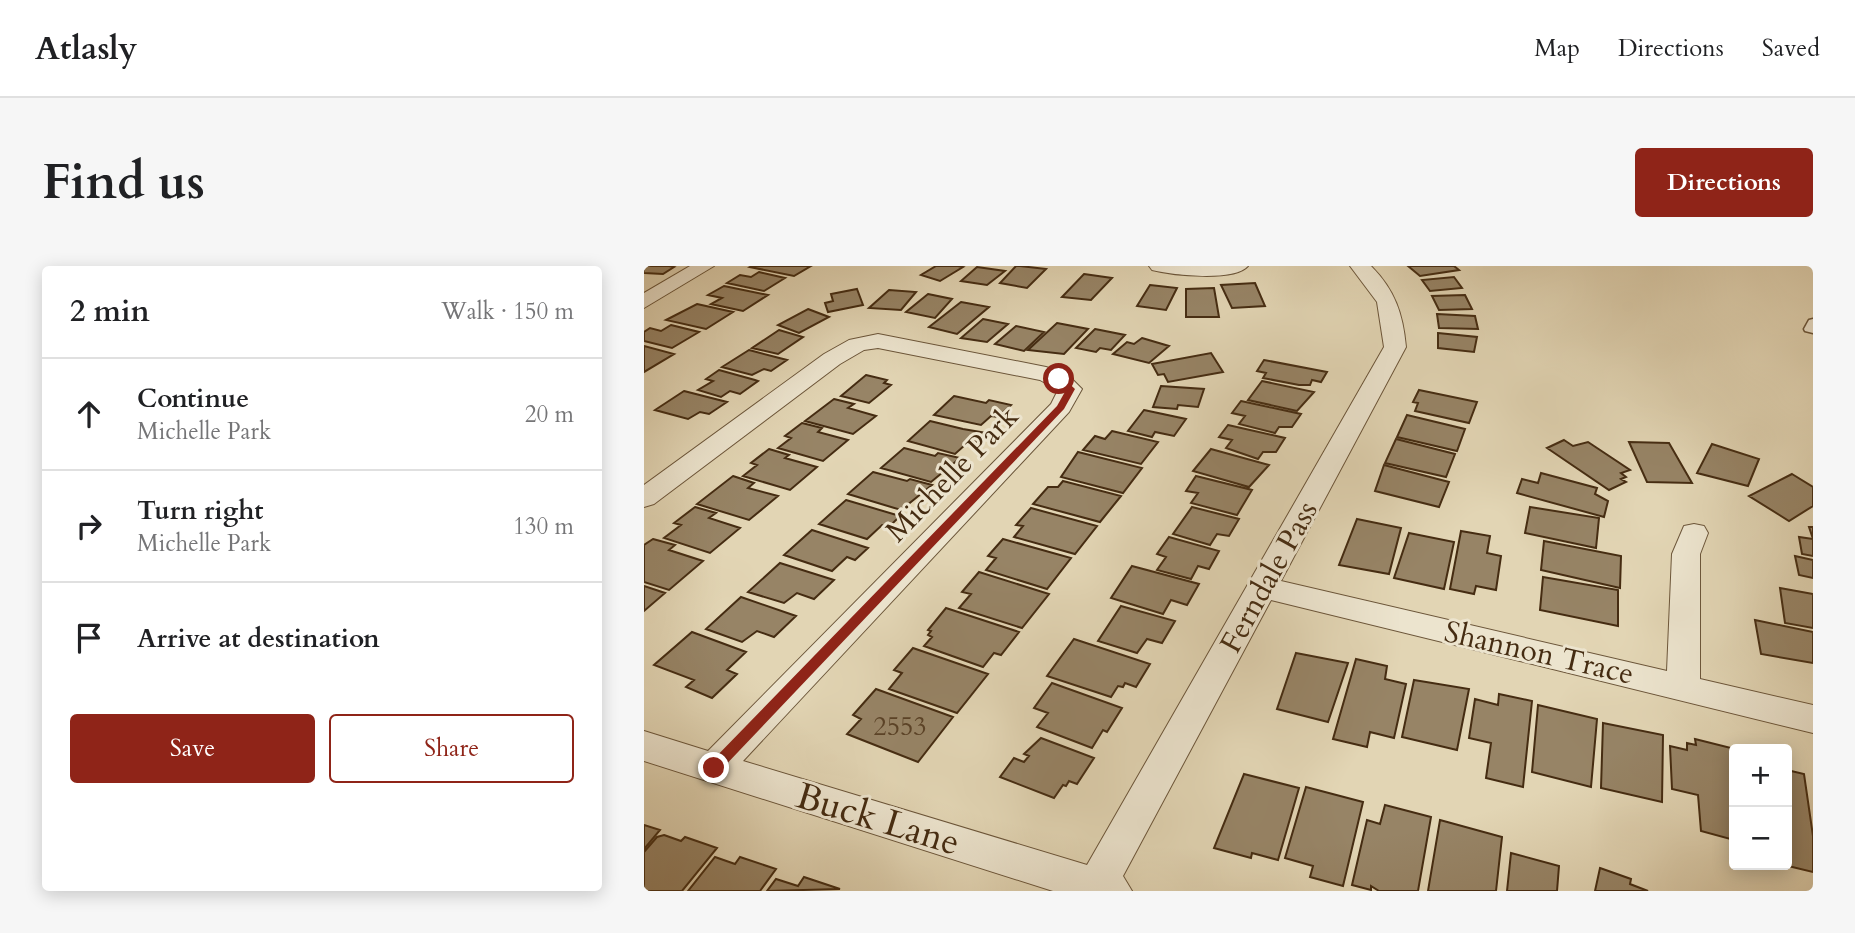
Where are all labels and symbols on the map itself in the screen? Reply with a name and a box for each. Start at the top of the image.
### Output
route start [1043,363,1074,394]
street label: Michelle Park [876,397,1028,551]
street label: Ferndale Pass [1210,494,1328,660]
street label: Shannon Trace [1440,611,1638,695]
house number: 2553 [873,709,927,744]
route end [698,752,729,783]
street label: Buck Lane [790,770,966,868]

